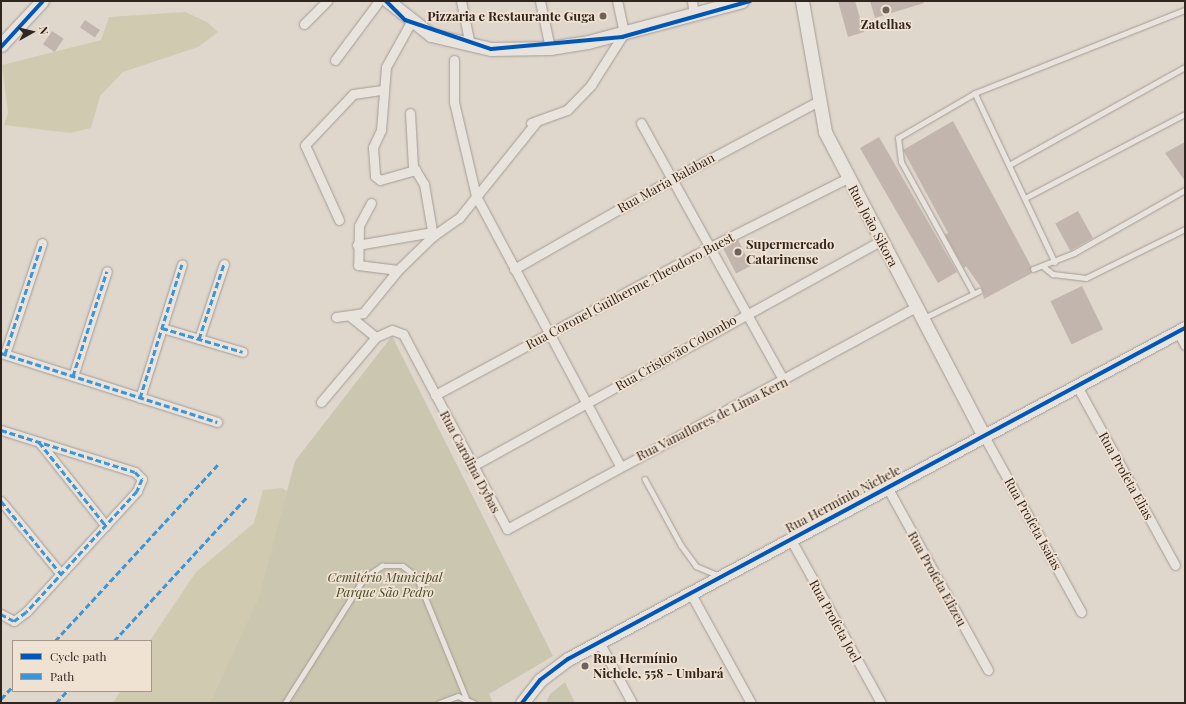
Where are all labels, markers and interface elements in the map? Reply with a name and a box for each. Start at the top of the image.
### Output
marker: Zatelhas [881,5,891,15]
place label: Pizzaria e Restaurante Guga [427,8,595,24]
marker: Pizzaria e Restaurante Guga [598,11,608,21]
north arrow [12,12,52,52]
place label: Zatelhas [861,16,911,32]
text: N [36,25,52,35]
street label: Rua Maria Balaban [615,150,717,216]
street label: Rua João Sikora [845,182,901,270]
street label: Rua Coronel Guilherme Theodoro Buest [523,229,737,353]
place label: Supermercado Catarinense [746,237,834,268]
marker: Supermercado Catarinense [733,247,743,257]
street label: Rua Cristovão Colombo [613,312,739,394]
street label: Rua Vanaflores de Lima Kern [633,374,791,464]
street label: Rua Carolina Dybas [436,408,504,516]
street label: Rua Profeta Elias [1095,429,1157,523]
street label: Rua Hermínio Nichele [783,462,903,536]
street label: Rua Profeta Isaías [1001,475,1065,573]
street label: Rua Profeta Elizeu [904,529,970,629]
park label: Cemitério Municipal Parque São Pedro [328,570,442,601]
street label: Rua Profeta Joel [806,577,864,665]
legend [12,640,152,692]
text: Cycle path [50,648,107,664]
place label: Rua Hermínio Nichele, 558 - Umbará [593,651,723,682]
marker: Rua Hermínio Nichele, 558 - Umbará [580,661,590,671]
text: Path [50,668,74,684]

